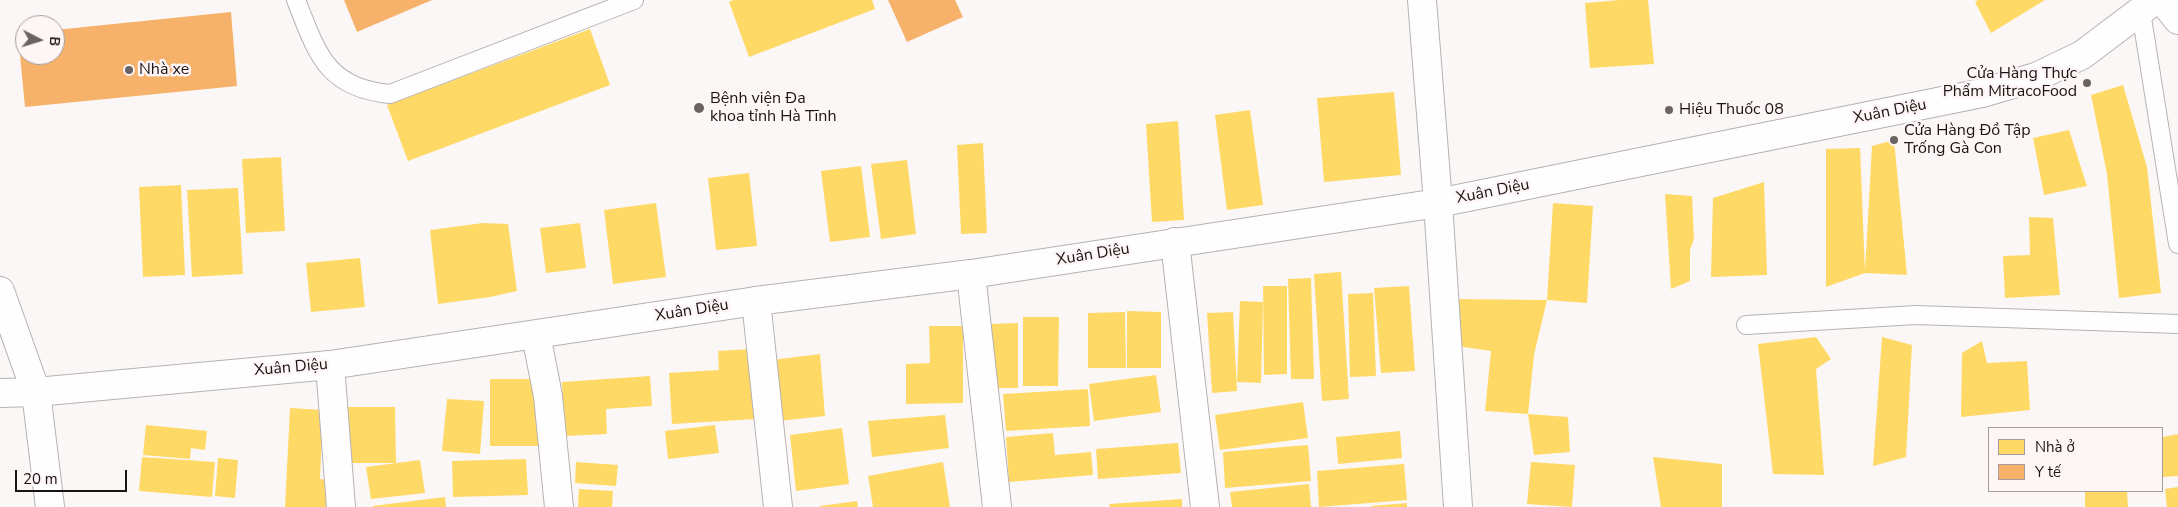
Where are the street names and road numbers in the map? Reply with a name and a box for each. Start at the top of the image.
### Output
street label: Xuân Diệu [1852,96,1928,128]
street label: Xuân Diệu [1455,176,1531,208]
street label: Xuân Diệu [1055,240,1131,270]
street label: Xuân Diệu [654,296,730,326]
street label: Xuân Diệu [253,355,329,381]

